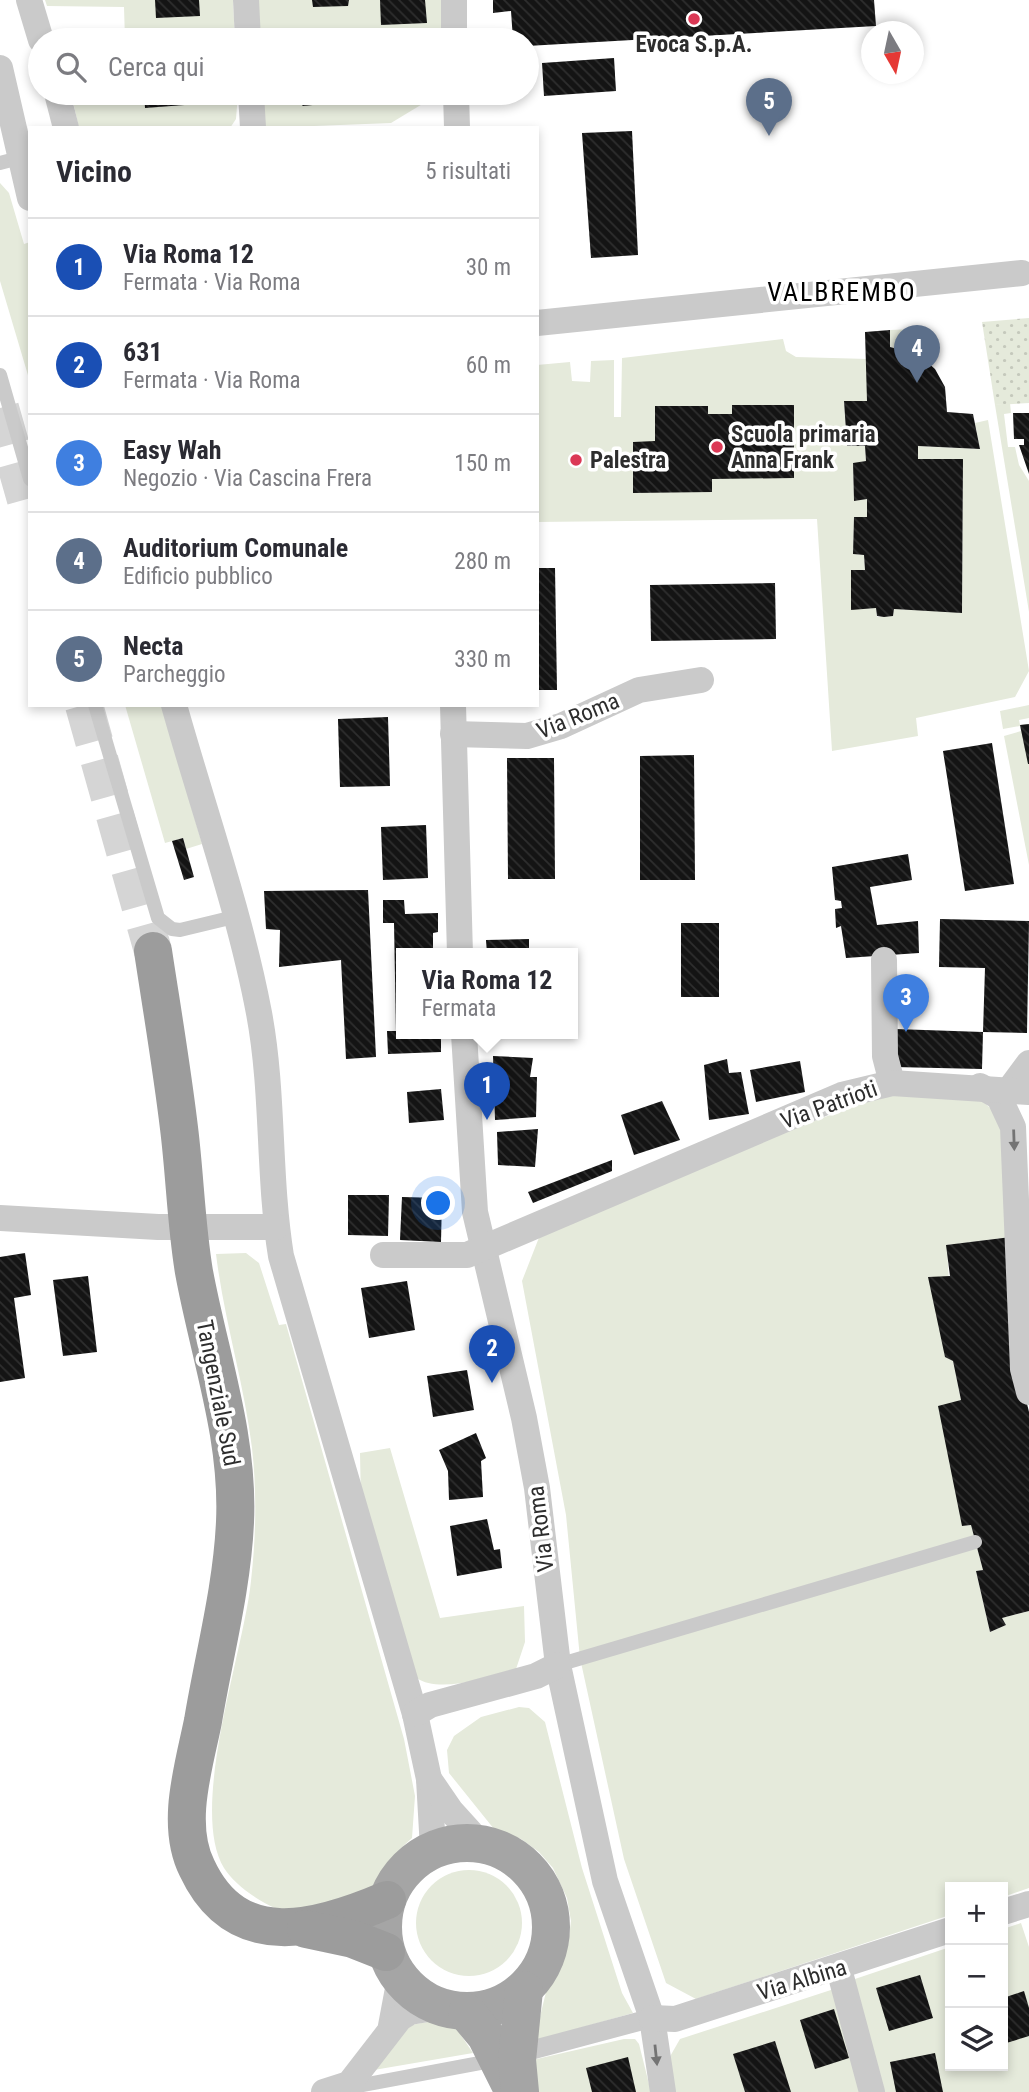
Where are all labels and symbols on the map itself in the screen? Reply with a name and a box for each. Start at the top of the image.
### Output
marker: Evoca S.p.A. [686,11,702,27]
north arrow [861,21,924,84]
place label: Evoca S.p.A. [636,31,752,58]
pin: 5 [746,78,792,136]
district label: VALBREMBO [767,277,917,307]
pin: 4 [894,325,940,383]
place label: Scuola primaria Anna Frank [731,421,876,474]
marker: Scuola primaria Anna Frank [709,439,725,455]
place label: Palestra [590,447,666,474]
marker: Palestra [568,452,584,468]
street label: Via Roma [533,687,623,745]
pin: 3 [883,974,929,1032]
pin: 1 [464,1062,510,1120]
street label: Via Patrioti [777,1075,881,1135]
one-way arrow [1008,1130,1019,1152]
your location [421,1186,455,1220]
street label: Tangenziale Sud [191,1318,245,1468]
pin: 2 [469,1325,515,1383]
street label: Via Roma [522,1484,560,1574]
street label: Via Albina [754,1954,850,2006]
one-way arrow [651,2044,662,2066]

